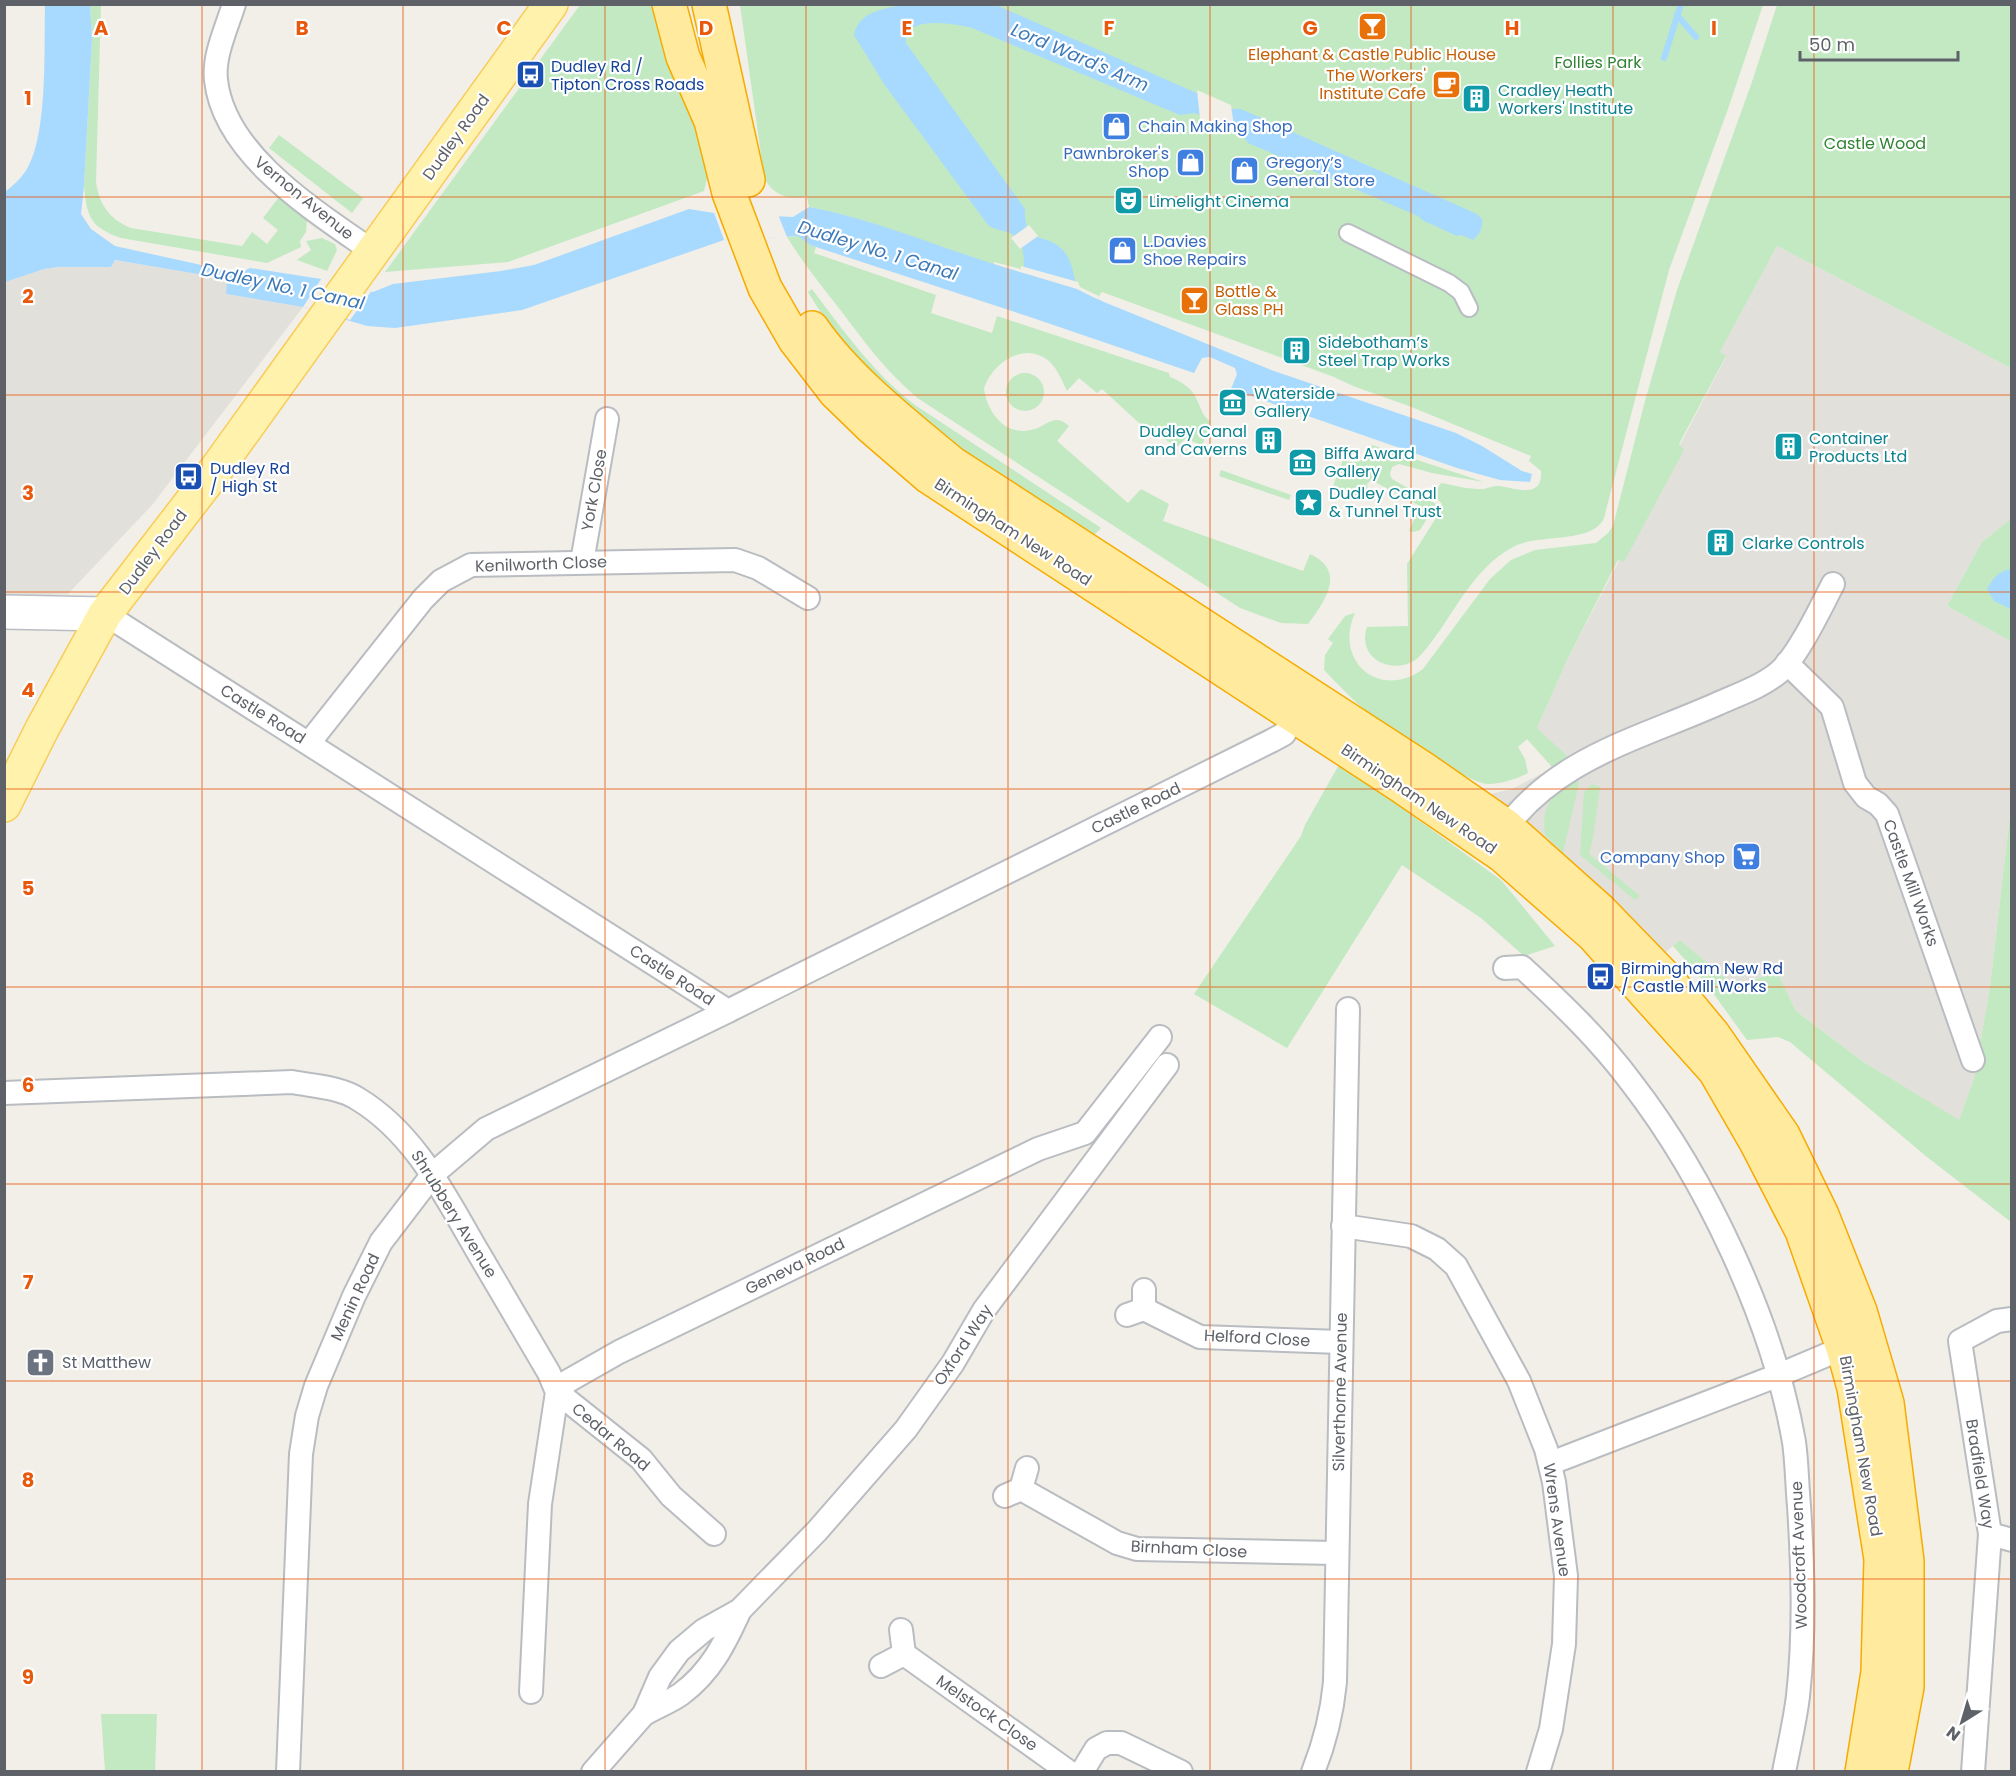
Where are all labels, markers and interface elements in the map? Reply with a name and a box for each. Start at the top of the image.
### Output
bar icon: Elephant & Castle Public House [1356,10,1388,42]
text: A [94,14,109,42]
text: B [295,14,309,42]
text: C [496,14,512,42]
text: D [699,14,713,42]
text: E [902,14,912,42]
text: F [1104,14,1115,42]
text: G [1302,14,1318,42]
text: H [1505,14,1519,42]
text: I [1711,14,1717,42]
water label: Lord Ward's Arm [1007,17,1153,97]
scale bar [1800,24,1958,62]
text: 50 m [1809,32,1855,57]
place label: Elephant & Castle Public House [1248,43,1496,66]
park label: Follies Park [1555,51,1642,74]
place label: Dudley Rd / Tipton Cross Roads [551,55,704,96]
bus stop icon: Dudley Rd / Tipton Cross Roads [514,59,546,91]
place label: The Workers' Institute Cafe [1319,64,1426,105]
cafe icon: The Workers' Institute Cafe [1431,68,1463,100]
place label: Cradley Heath Workers' Institute [1498,79,1633,120]
building icon: Cradley Heath Workers' Institute [1461,83,1493,115]
text: 1 [24,84,32,112]
street label: Dudley Road [417,89,495,185]
shop icon: Chain Making Shop [1101,110,1133,142]
place label: Chain Making Shop [1138,115,1293,138]
park label: Castle Wood [1824,132,1926,155]
place label: Pawnbroker's Shop [1064,142,1169,183]
shop icon: Pawnbroker's Shop [1174,146,1206,178]
street label: Vernon Avenue [249,151,359,245]
place label: Gregory’s General Store [1266,151,1375,192]
shop icon: Gregory’s General Store [1229,155,1261,187]
theatre icon: Limelight Cinema [1112,185,1144,217]
place label: Limelight Cinema [1149,190,1289,213]
water label: Dudley No. 1 Canal [795,214,962,286]
place label: L.Davies Shoe Repairs [1143,230,1247,271]
shop icon: L.Davies Shoe Repairs [1106,234,1138,266]
water label: Dudley No. 1 Canal [199,257,367,316]
place label: Bottle & Glass PH [1215,280,1284,321]
text: 2 [22,282,34,310]
bar icon: Bottle & Glass PH [1178,284,1210,316]
place label: Sidebotham’s Steel Trap Works [1318,331,1450,372]
building icon: Sidebotham’s Steel Trap Works [1281,335,1313,367]
place label: Waterside Gallery [1254,382,1335,423]
museum icon: Waterside Gallery [1217,386,1249,418]
place label: Dudley Canal and Caverns [1139,420,1247,461]
building icon: Dudley Canal and Caverns [1252,424,1284,456]
place label: Container Products Ltd [1809,427,1907,468]
building icon: Container Products Ltd [1772,431,1804,463]
place label: Biffa Award Gallery [1324,442,1415,483]
museum icon: Biffa Award Gallery [1287,446,1319,478]
street label: York Close [575,447,613,533]
place label: Dudley Rd / High St [210,457,290,498]
bus stop icon: Dudley Rd / High St [173,461,205,493]
street label: Birmingham New Road [930,472,1096,592]
text: 3 [22,479,34,507]
place label: Dudley Canal & Tunnel Trust [1329,482,1442,523]
place icon: Dudley Canal & Tunnel Trust [1292,486,1324,518]
street label: Dudley Road [113,505,193,599]
building icon: Clarke Controls [1705,527,1737,559]
place label: Clarke Controls [1742,532,1865,555]
street label: Kenilworth Close [475,550,607,578]
text: 4 [21,676,35,704]
street label: Castle Road [216,679,310,749]
street label: Birmingham New Road [1337,738,1501,860]
street label: Castle Road [1087,776,1185,840]
street label: Castle Mill Works [1877,816,1945,950]
supermarket icon: Company Shop [1730,841,1762,873]
place label: Company Shop [1600,846,1725,869]
text: 5 [22,874,35,902]
street label: Castle Road [625,939,719,1011]
place label: Birmingham New Rd / Castle Mill Works [1621,957,1783,998]
bus stop icon: Birmingham New Rd / Castle Mill Works [1584,961,1616,993]
text: 6 [22,1071,34,1099]
street label: Shrubbery Avenue [405,1146,503,1282]
street label: Geneva Road [741,1232,849,1300]
street label: Menin Road [325,1250,385,1344]
text: 7 [23,1268,34,1296]
street label: Oxford Way [928,1300,998,1390]
street label: Silverthorne Avenue [1327,1312,1353,1472]
street label: Helford Close [1203,1324,1311,1352]
church icon: St Matthew [25,1346,57,1378]
place label: St Matthew [62,1351,151,1374]
street label: Birmingham New Road [1834,1354,1888,1538]
street label: Cedar Road [567,1397,655,1477]
street label: Bradfield Way [1960,1417,2000,1531]
street label: Wrens Avenue [1538,1462,1576,1578]
text: 8 [22,1466,34,1494]
street label: Woodcroft Avenue [1785,1480,1813,1629]
street label: Birnham Close [1130,1534,1248,1564]
text: 9 [22,1663,34,1691]
street label: Melstock Close [932,1669,1042,1757]
north arrow [1932,1692,1992,1752]
text: N [1942,1721,1965,1746]

